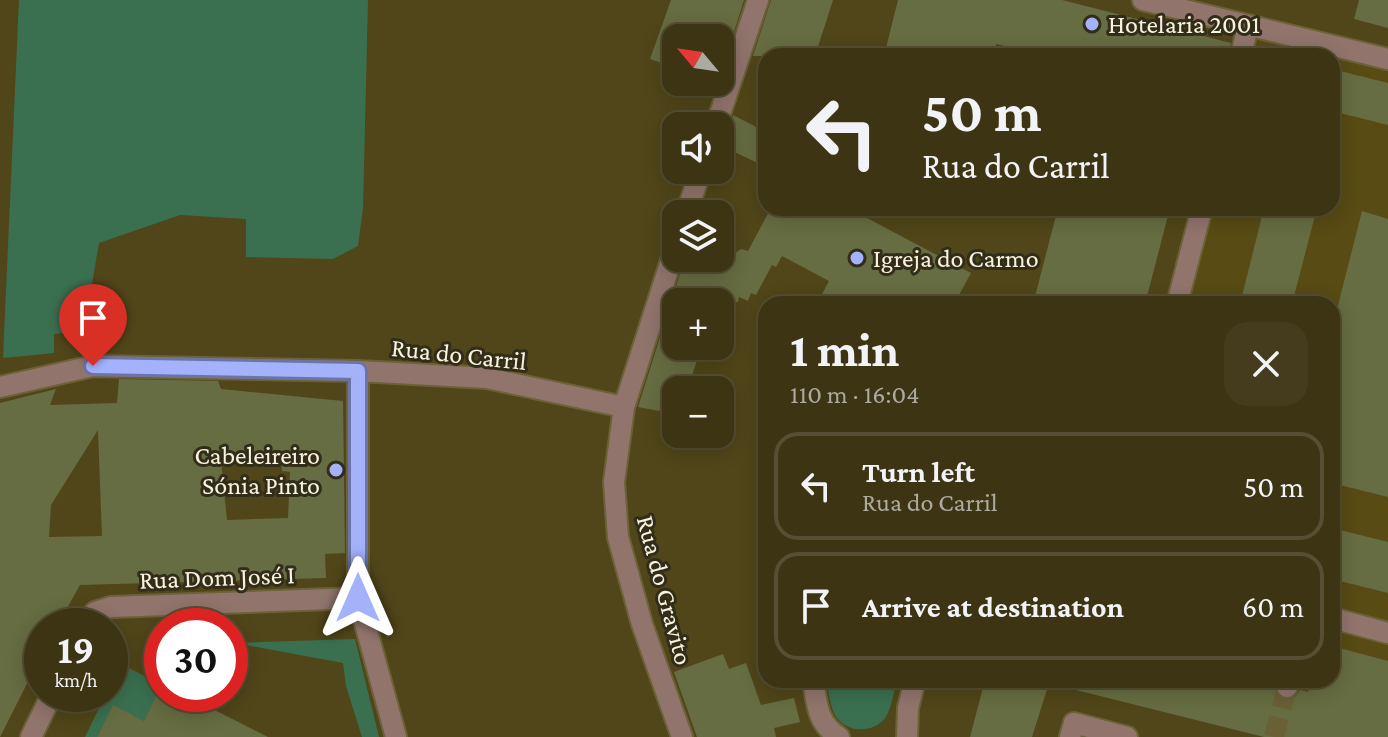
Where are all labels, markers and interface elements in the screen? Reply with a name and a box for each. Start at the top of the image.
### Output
place label: Hotelaria 2001 [1108,10,1260,39]
marker: Hotelaria 2001 [1083,15,1101,33]
north arrow [662,24,734,96]
map controls [662,24,734,448]
icon: left [790,80,894,184]
text: 50 m [922,81,1042,143]
button: sound [662,112,734,184]
text: Rua do Carril [922,146,1110,186]
button: layers [662,200,734,272]
place label: Igreja do Carmo [873,244,1039,273]
marker: Igreja do Carmo [848,249,866,267]
pin [59,284,127,366]
button: + [662,288,734,360]
icon: arrive [71,296,115,340]
button: close [1224,322,1308,406]
text: 1 min [790,323,899,376]
street label: Rua do Carril [390,333,528,376]
button: − [662,376,734,448]
text: 110 m · 16:04 [790,380,920,409]
place label: Cabeleireiro Sónia Pinto [194,441,320,500]
text: Turn left [862,455,975,488]
marker: Cabeleireiro Sónia Pinto [327,461,345,479]
icon: left [794,464,838,508]
text: 50 m [1243,470,1304,503]
text: Rua do Carril [862,488,998,517]
street label: Rua do Gravito [631,512,698,668]
position arrow [316,556,400,640]
street label: Rua Dom José I [139,560,295,595]
icon: arrive [794,584,838,628]
text: Arrive at destination [862,590,1124,623]
text: 60 m [1242,590,1304,623]
speed limit sign: 30 [144,608,248,712]
text: 19 [58,627,94,672]
text: km/h [54,669,98,691]

